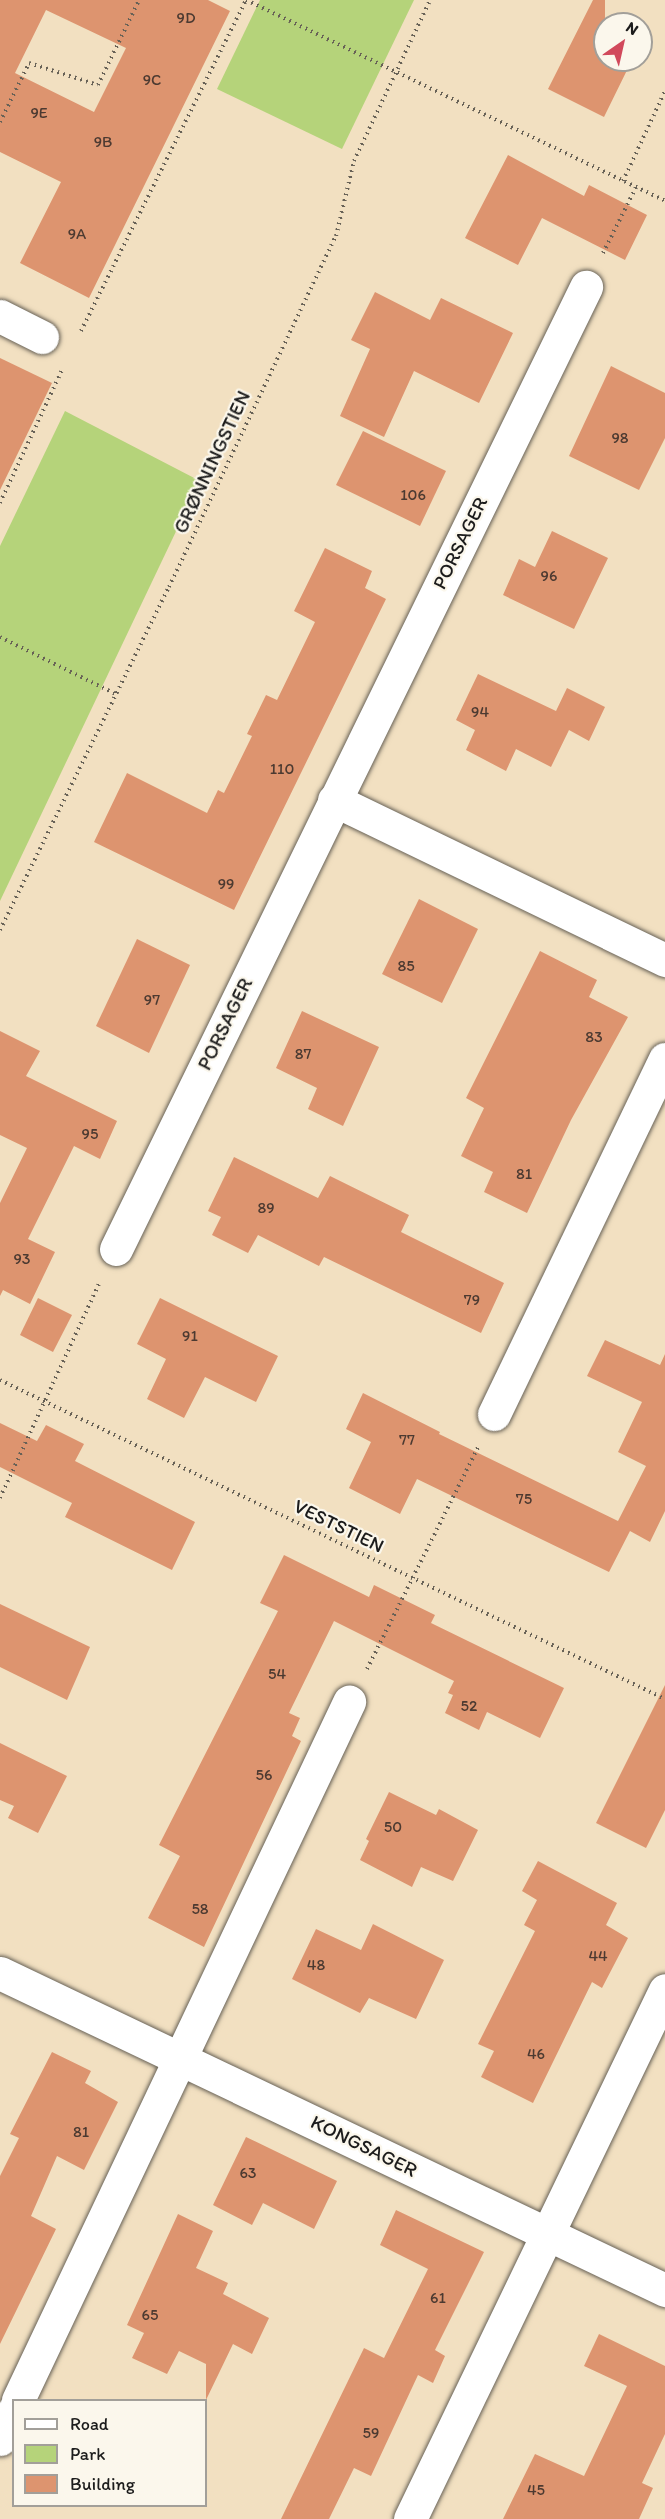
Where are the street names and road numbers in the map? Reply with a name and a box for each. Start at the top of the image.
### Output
street label: GRØNNINGSTIEN [168,387,256,537]
street label: PORSAGER [427,493,493,593]
street label: PORSAGER [192,974,258,1074]
street label: VESTSTIEN [290,1494,388,1558]
street label: KONGSAGER [307,2110,421,2182]

